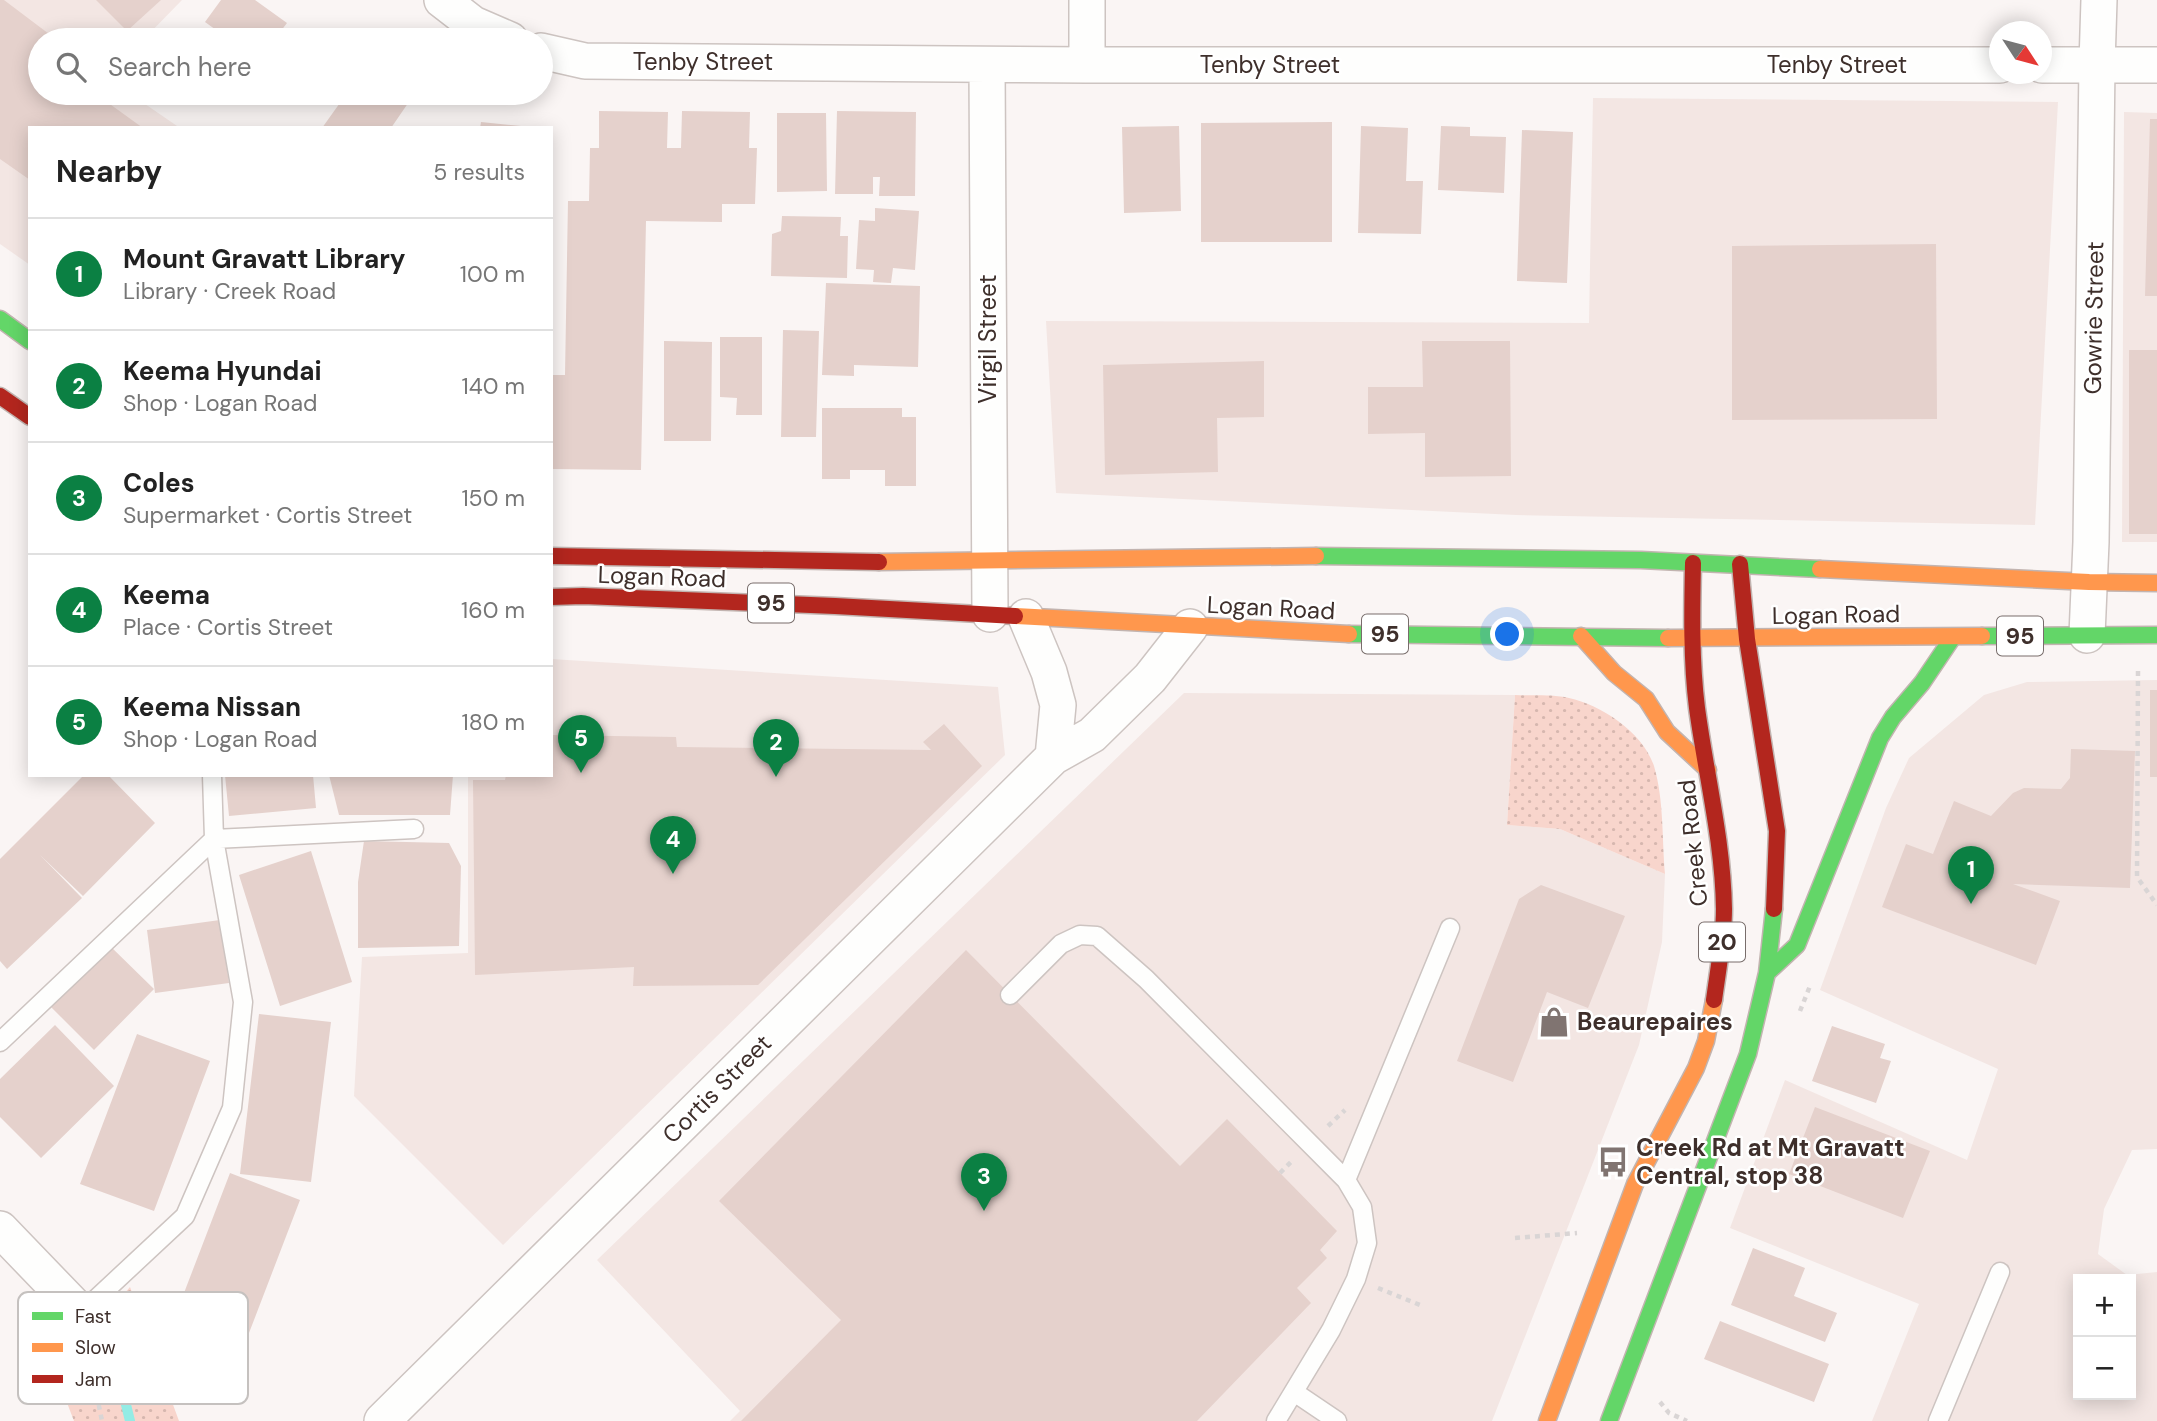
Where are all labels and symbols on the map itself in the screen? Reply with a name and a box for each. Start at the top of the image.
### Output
north arrow [1989,21,2052,84]
street label: Tenby Street [633,46,773,77]
street label: Tenby Street [1200,49,1340,80]
street label: Tenby Street [1767,49,1907,80]
street label: Gowrie Street [2077,241,2110,395]
street label: Virgil Street [972,274,1003,404]
street label: Logan Road [597,559,727,594]
road number: 95 [748,583,794,622]
street label: Logan Road [1206,589,1336,626]
street label: Logan Road [1772,598,1900,631]
road number: 95 [1362,614,1408,654]
road number: 95 [1997,616,2043,656]
your location [1490,617,1524,651]
pin: 5 [558,715,604,773]
pin: 2 [753,719,799,777]
street label: Creek Road [1670,778,1715,908]
pin: 4 [650,816,696,874]
pin: 1 [1948,846,1994,904]
road number: 20 [1699,923,1745,962]
shop icon: Beaurepaires [1537,1005,1571,1039]
place label: Beaurepaires [1577,1006,1733,1037]
street label: Cortis Street [656,1028,778,1150]
place label: Creek Rd at Mt Gravatt Central, stop 38 [1636,1132,1905,1191]
bus stop icon: Creek Rd at Mt Gravatt Central, stop 38 [1596,1145,1630,1179]
pin: 3 [961,1153,1007,1211]
legend [18,1292,248,1404]
text: Fast [75,1304,111,1329]
text: Slow [75,1335,116,1360]
text: Jam [75,1367,112,1392]

